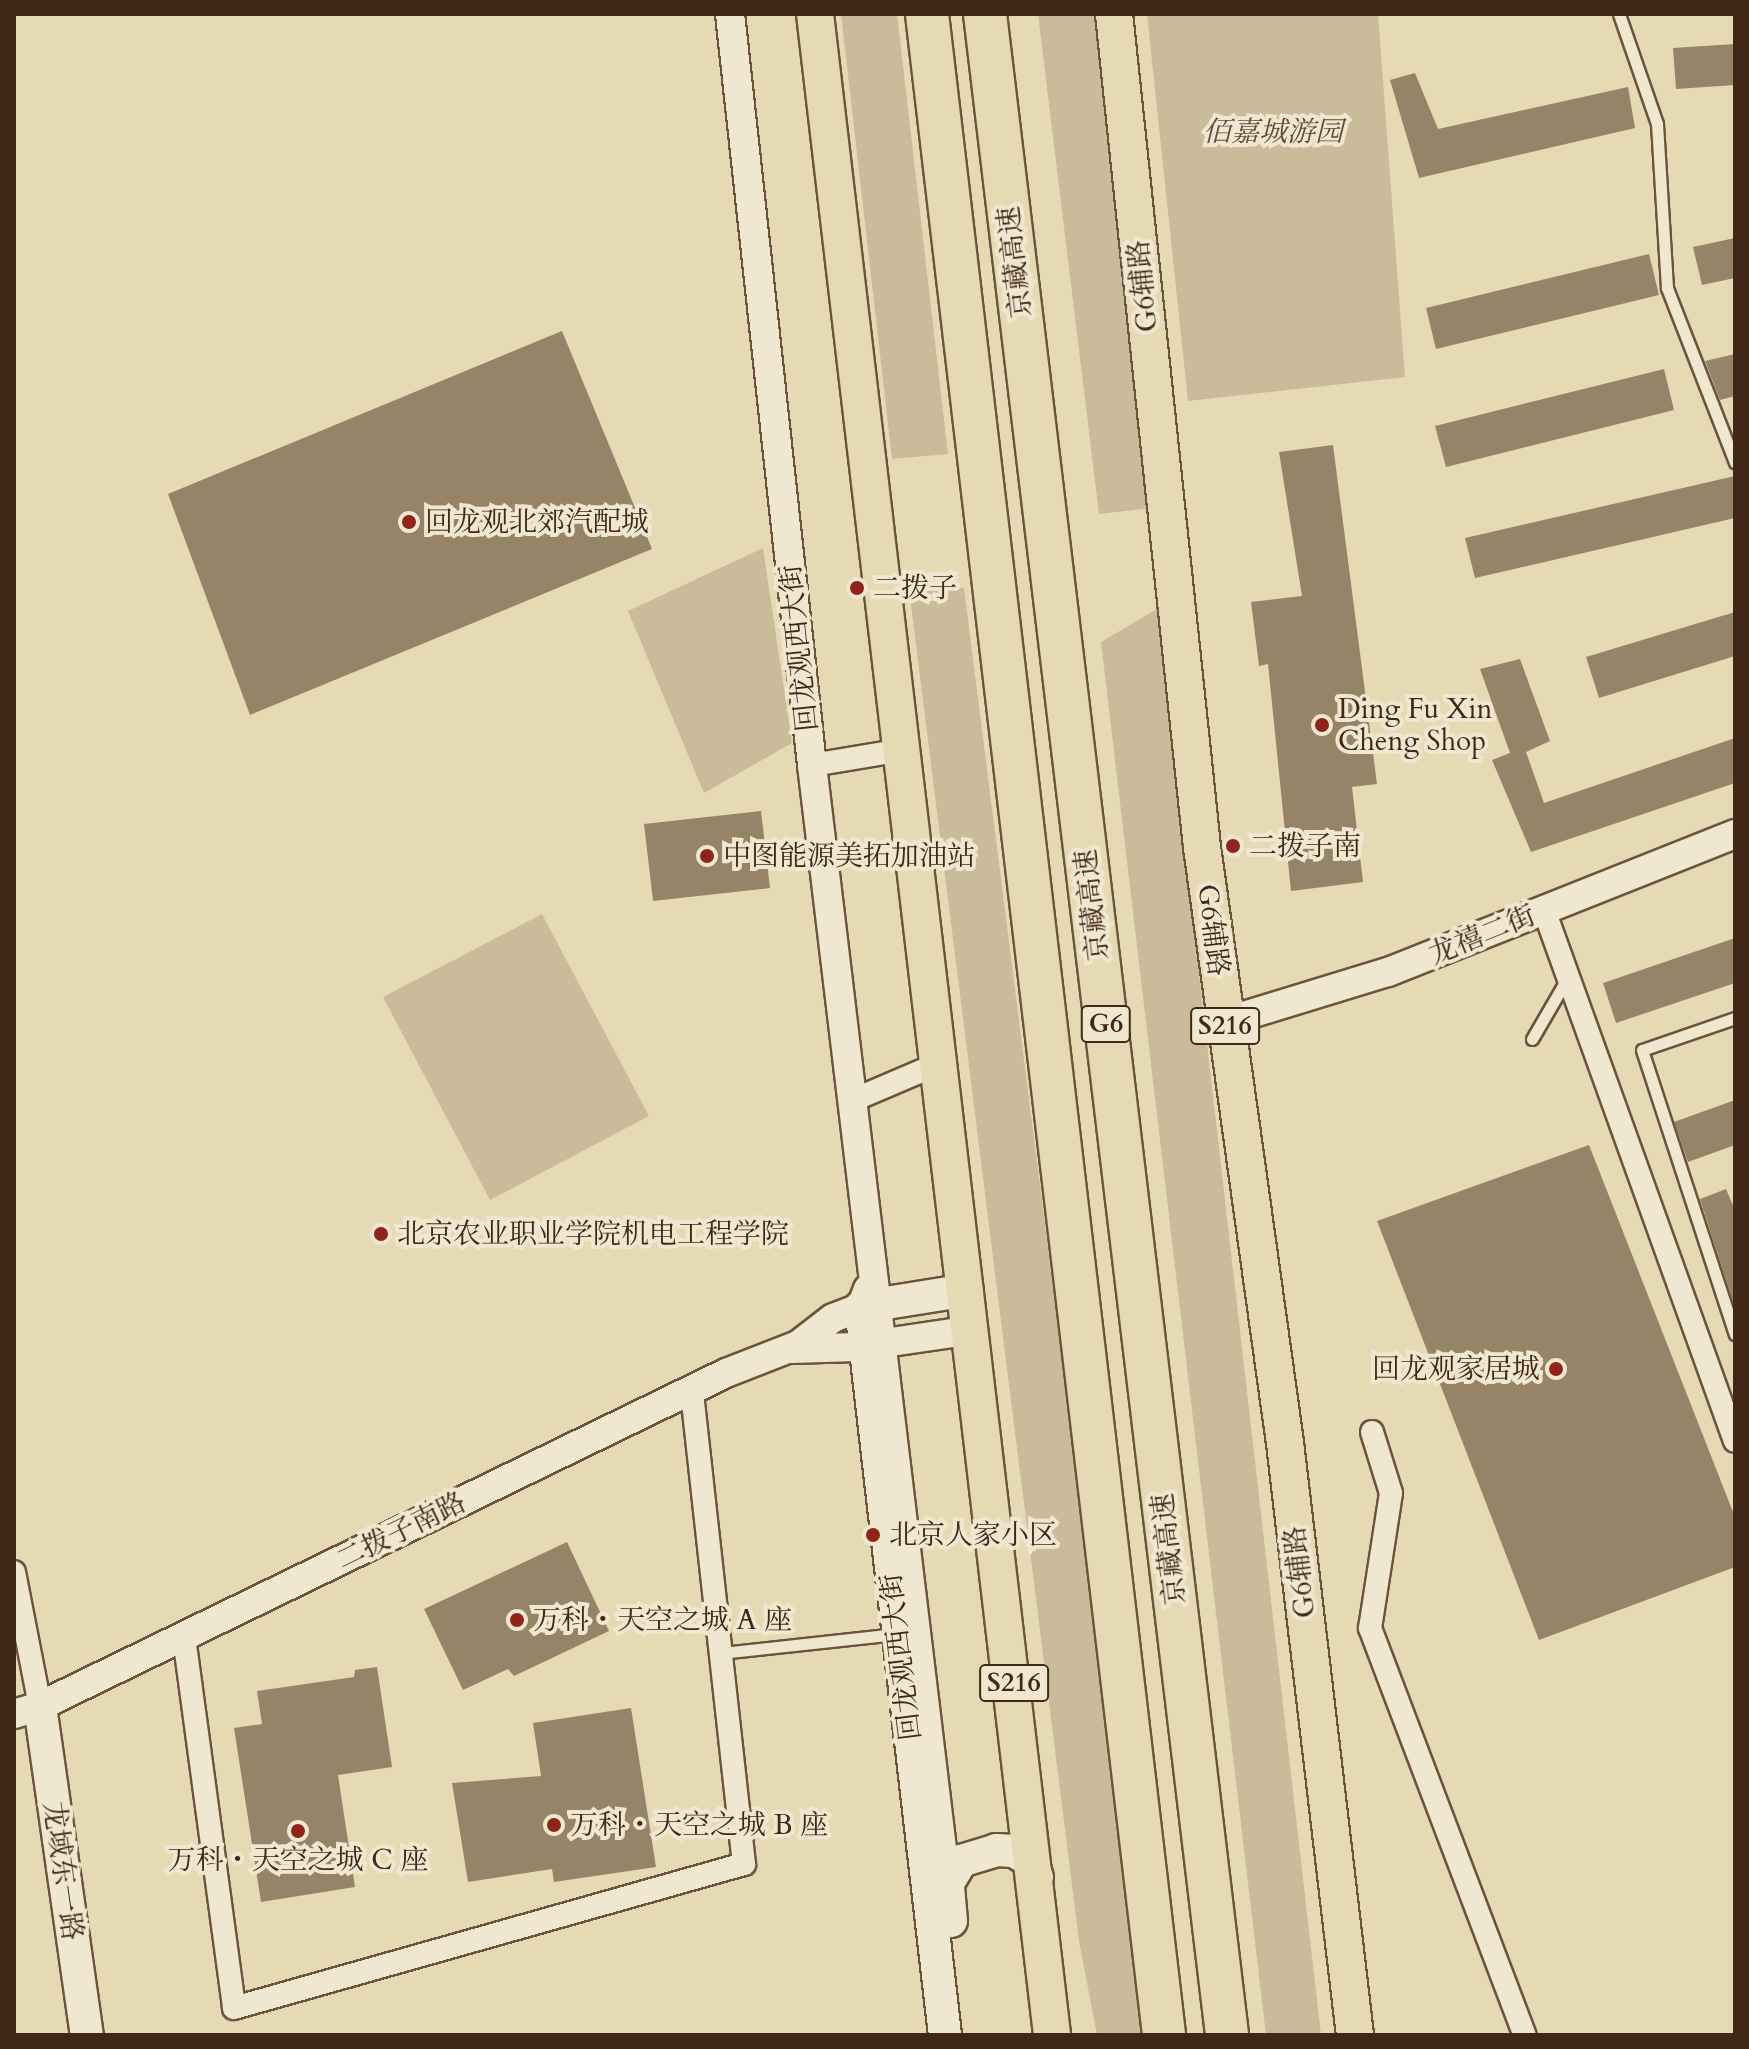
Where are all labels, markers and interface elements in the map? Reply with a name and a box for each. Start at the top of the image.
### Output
park label: 佰嘉城游园 [1203,115,1343,149]
street label: 京藏高速 [992,204,1038,320]
street label: G6辅路 [1121,238,1165,334]
place label: 回龙观北郊汽配城 [425,505,649,539]
marker: 回龙观北郊汽配城 [400,513,418,531]
street label: 回龙观西大街 [774,563,824,733]
place label: 二拨子 [873,571,957,605]
marker: 二拨子 [848,579,866,597]
place label: Ding Fu Xin Cheng Shop [1338,692,1492,758]
marker: Ding Fu Xin Cheng Shop [1313,716,1331,734]
place label: 二拨子南 [1249,829,1361,863]
marker: 二拨子南 [1224,837,1242,855]
place label: 中图能源美拓加油站 [723,839,975,873]
marker: 中图能源美拓加油站 [698,847,716,865]
street label: 京藏高速 [1069,847,1115,963]
street label: G6辅路 [1191,882,1235,978]
street label: 龙禧二街 [1424,898,1540,972]
road number: G6 [1080,1002,1132,1046]
road number: S216 [1189,1004,1261,1048]
place label: 北京农业职业学院机电工程学院 [397,1217,789,1251]
marker: 北京农业职业学院机电工程学院 [372,1225,390,1243]
place label: 回龙观家居城 [1372,1352,1540,1386]
marker: 回龙观家居城 [1547,1360,1565,1378]
street label: 二拨子南路 [331,1485,471,1577]
street label: 京藏高速 [1146,1491,1192,1607]
place label: 北京人家小区 [889,1518,1057,1552]
street label: G6辅路 [1278,1524,1322,1620]
marker: 北京人家小区 [864,1526,882,1544]
street label: 回龙观西大街 [874,1572,928,1742]
place label: 万科・天空之城 A 座 [533,1603,792,1637]
marker: 万科・天空之城 A 座 [508,1611,526,1629]
road number: S216 [978,1661,1050,1705]
street label: 龙域东一路 [37,1799,89,1943]
place label: 万科・天空之城 B 座 [570,1808,828,1842]
marker: 万科・天空之城 B 座 [545,1816,563,1834]
marker: 万科・天空之城 C 座 [289,1822,307,1840]
place label: 万科・天空之城 C 座 [168,1843,428,1877]

